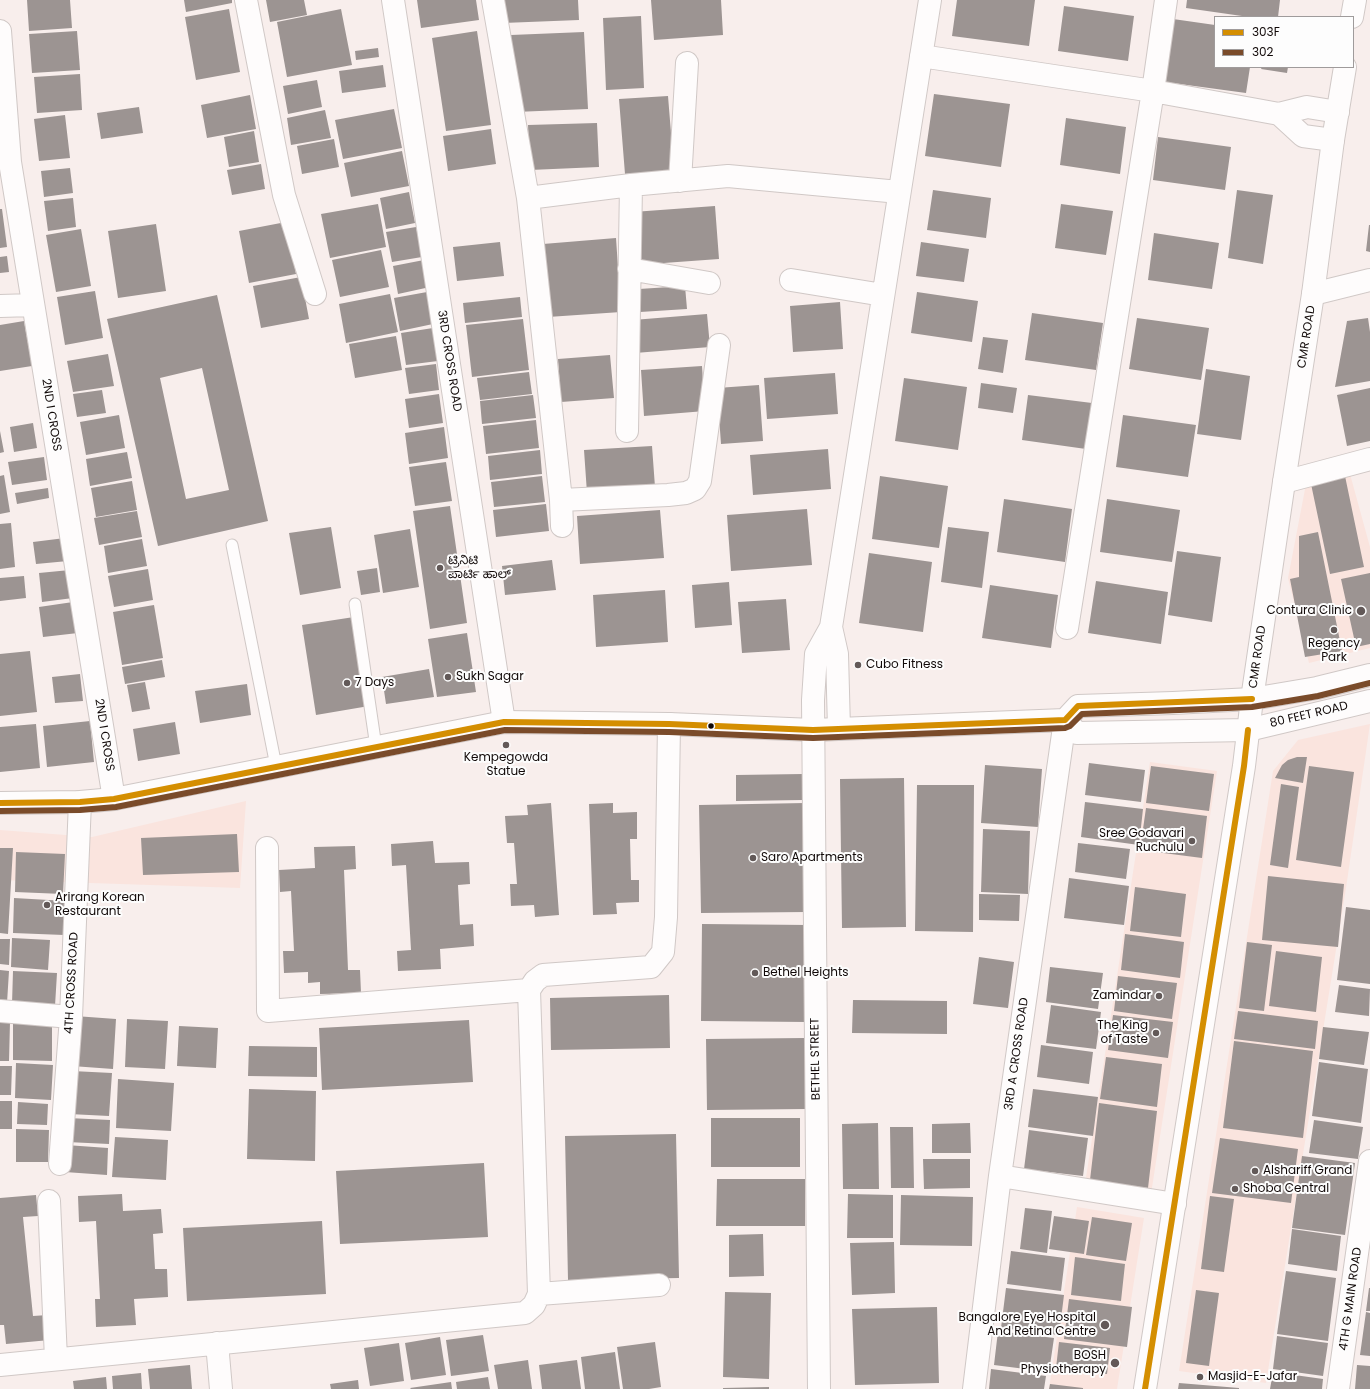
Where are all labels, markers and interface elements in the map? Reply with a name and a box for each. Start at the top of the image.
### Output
legend [1214,16,1354,68]
text: 303F [1252,23,1280,40]
text: 302 [1252,43,1274,60]
street label: CMR ROAD [1295,305,1319,369]
street label: 3RD CROSS ROAD [434,309,464,413]
street label: 2ND I CROSS [38,378,64,452]
place label: ಟ್ರಿನಿಟಿ ಪಾರ್ಟಿ ಹಾಲ್ [448,554,511,582]
marker: ಟ್ರಿನಿಟಿ ಪಾರ್ಟಿ ಹಾಲ್ [435,563,445,573]
place label: Contura Clinic [1266,604,1352,618]
marker: Contura Clinic [1355,605,1367,617]
street label: CMR ROAD [1246,625,1270,689]
marker: Regency Park [1329,625,1339,635]
place label: Regency Park [1308,637,1360,665]
place label: Cubo Fitness [866,658,943,672]
marker: Cubo Fitness [853,660,863,670]
place label: Sukh Sagar [456,670,524,684]
marker: Sukh Sagar [443,672,453,682]
place label: 7 Days [355,676,394,690]
marker: 7 Days [342,678,352,688]
street label: 2ND I CROSS [91,698,117,772]
street label: 80 FEET ROAD [1269,699,1349,731]
unlabelled marker [706,721,716,731]
marker: Kempegowda Statue [501,740,511,750]
place label: Kempegowda Statue [464,751,548,779]
place label: Sree Godavari Ruchulu [1099,827,1184,855]
marker: Sree Godavari Ruchulu [1187,836,1197,846]
place label: Saro Apartments [761,851,863,865]
marker: Saro Apartments [748,853,758,863]
place label: Arirang Korean Restaurant [55,891,145,919]
marker: Arirang Korean Restaurant [42,900,52,910]
street label: 4TH CROSS ROAD [62,932,82,1034]
place label: Bethel Heights [763,966,849,980]
marker: Bethel Heights [750,968,760,978]
place label: Zamindar [1093,989,1151,1003]
marker: Zamindar [1154,991,1164,1001]
street label: 3RD A CROSS ROAD [1002,997,1032,1111]
street label: BETHEL STREET [808,1018,824,1100]
place label: The King of Taste [1097,1019,1148,1047]
marker: The King of Taste [1151,1028,1161,1038]
place label: Alshariff Grand [1263,1164,1352,1178]
marker: Alshariff Grand [1250,1166,1260,1176]
place label: Shoba Central [1243,1182,1329,1196]
marker: Shoba Central [1230,1184,1240,1194]
street label: 4TH G MAIN ROAD [1337,1246,1365,1352]
place label: Bangalore Eye Hospital And Retina Centre [959,1311,1096,1339]
marker: Bangalore Eye Hospital And Retina Centre [1099,1319,1111,1331]
place label: BOSH Physiotherapy [1021,1349,1106,1377]
marker: BOSH Physiotherapy [1109,1357,1121,1369]
place label: Masjid-E-Jafar [1208,1370,1297,1384]
marker: Masjid-E-Jafar [1195,1372,1205,1382]

